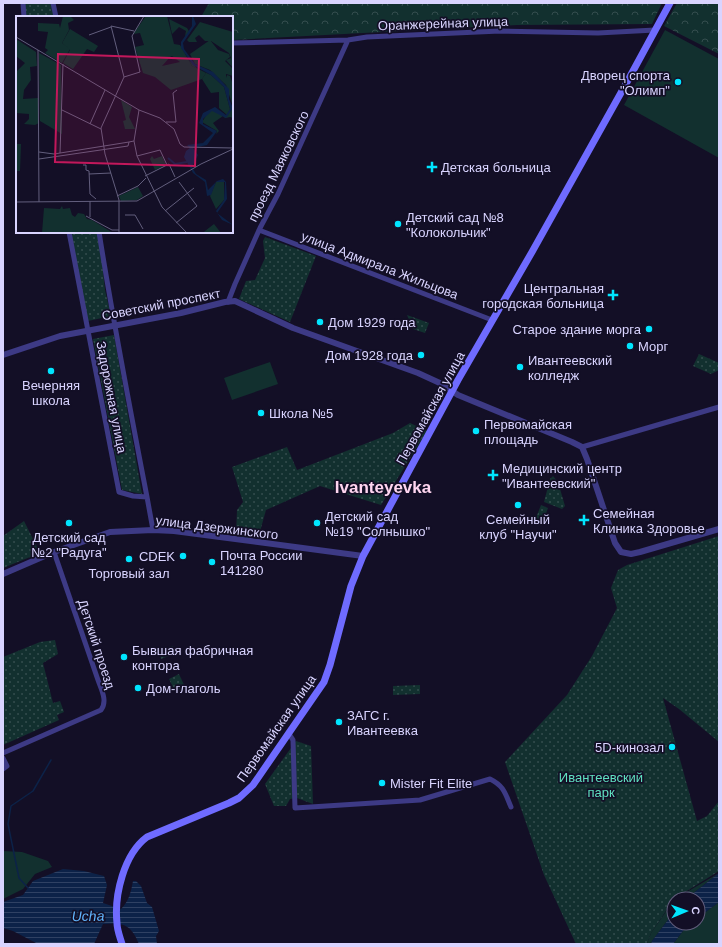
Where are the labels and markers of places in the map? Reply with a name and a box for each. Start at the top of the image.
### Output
place label: Дворец спорта "Олимп" [581,68,671,98]
marker: Дворец спорта "Олимп" [673,77,683,87]
place label: Детская больница [441,160,551,175]
marker: Детская больница [426,161,438,173]
place label: Детский сад №8 "Колокольчик" [406,210,504,240]
marker: Детский сад №8 "Колокольчик" [393,219,403,229]
place label: Центральная городская больница [482,281,605,311]
marker: Центральная городская больница [607,289,619,301]
place label: Дом 1929 года [328,315,416,330]
marker: Дом 1929 года [315,317,325,327]
place label: Старое здание морга [512,322,642,337]
marker: Старое здание морга [644,324,654,334]
place label: Морг [638,339,668,354]
marker: Морг [625,341,635,351]
place label: Дом 1928 года [326,348,414,363]
marker: Дом 1928 года [416,350,426,360]
place label: Ивантеевский колледж [528,353,612,383]
marker: Ивантеевский колледж [515,362,525,372]
marker: Вечерняя школа [46,366,56,376]
place label: Вечерняя школа [22,378,80,408]
place label: Школа №5 [269,406,333,421]
marker: Школа №5 [256,408,266,418]
place label: Первомайская площадь [484,417,572,447]
marker: Первомайская площадь [471,426,481,436]
place label: Медицинский центр "Ивантеевский" [502,461,622,491]
marker: Медицинский центр "Ивантеевский" [487,469,499,481]
marker: Семейный клуб "Научи" [513,500,523,510]
place label: Семейная Клиника Здоровье [593,506,705,536]
place label: Детский сад №19 "Солнышко" [325,509,431,539]
place label: Семейный клуб "Научи" [479,512,557,542]
marker: Семейная Клиника Здоровье [578,514,590,526]
marker: Детский сад №2 "Радуга" [64,518,74,528]
marker: Детский сад №19 "Солнышко" [312,518,322,528]
place label: Детский сад №2 "Радуга" [31,530,107,560]
place label: Почта России 141280 [220,548,303,578]
place label: CDEK [139,549,175,564]
marker: CDEK [178,551,188,561]
marker: Торговый зал [124,554,134,564]
marker: Почта России 141280 [207,557,217,567]
place label: Торговый зал [89,566,169,581]
place label: Бывшая фабричная контора [132,643,253,673]
marker: Бывшая фабричная контора [119,652,129,662]
place label: Дом-глаголь [146,681,221,696]
marker: Дом-глаголь [133,683,143,693]
place label: ЗАГС г. Ивантеевка [347,708,419,738]
marker: ЗАГС г. Ивантеевка [334,717,344,727]
place label: 5D-кинозал [595,740,664,755]
marker: 5D-кинозал [667,742,677,752]
place label: Mister Fit Elite [390,776,472,791]
marker: Mister Fit Elite [377,778,387,788]

